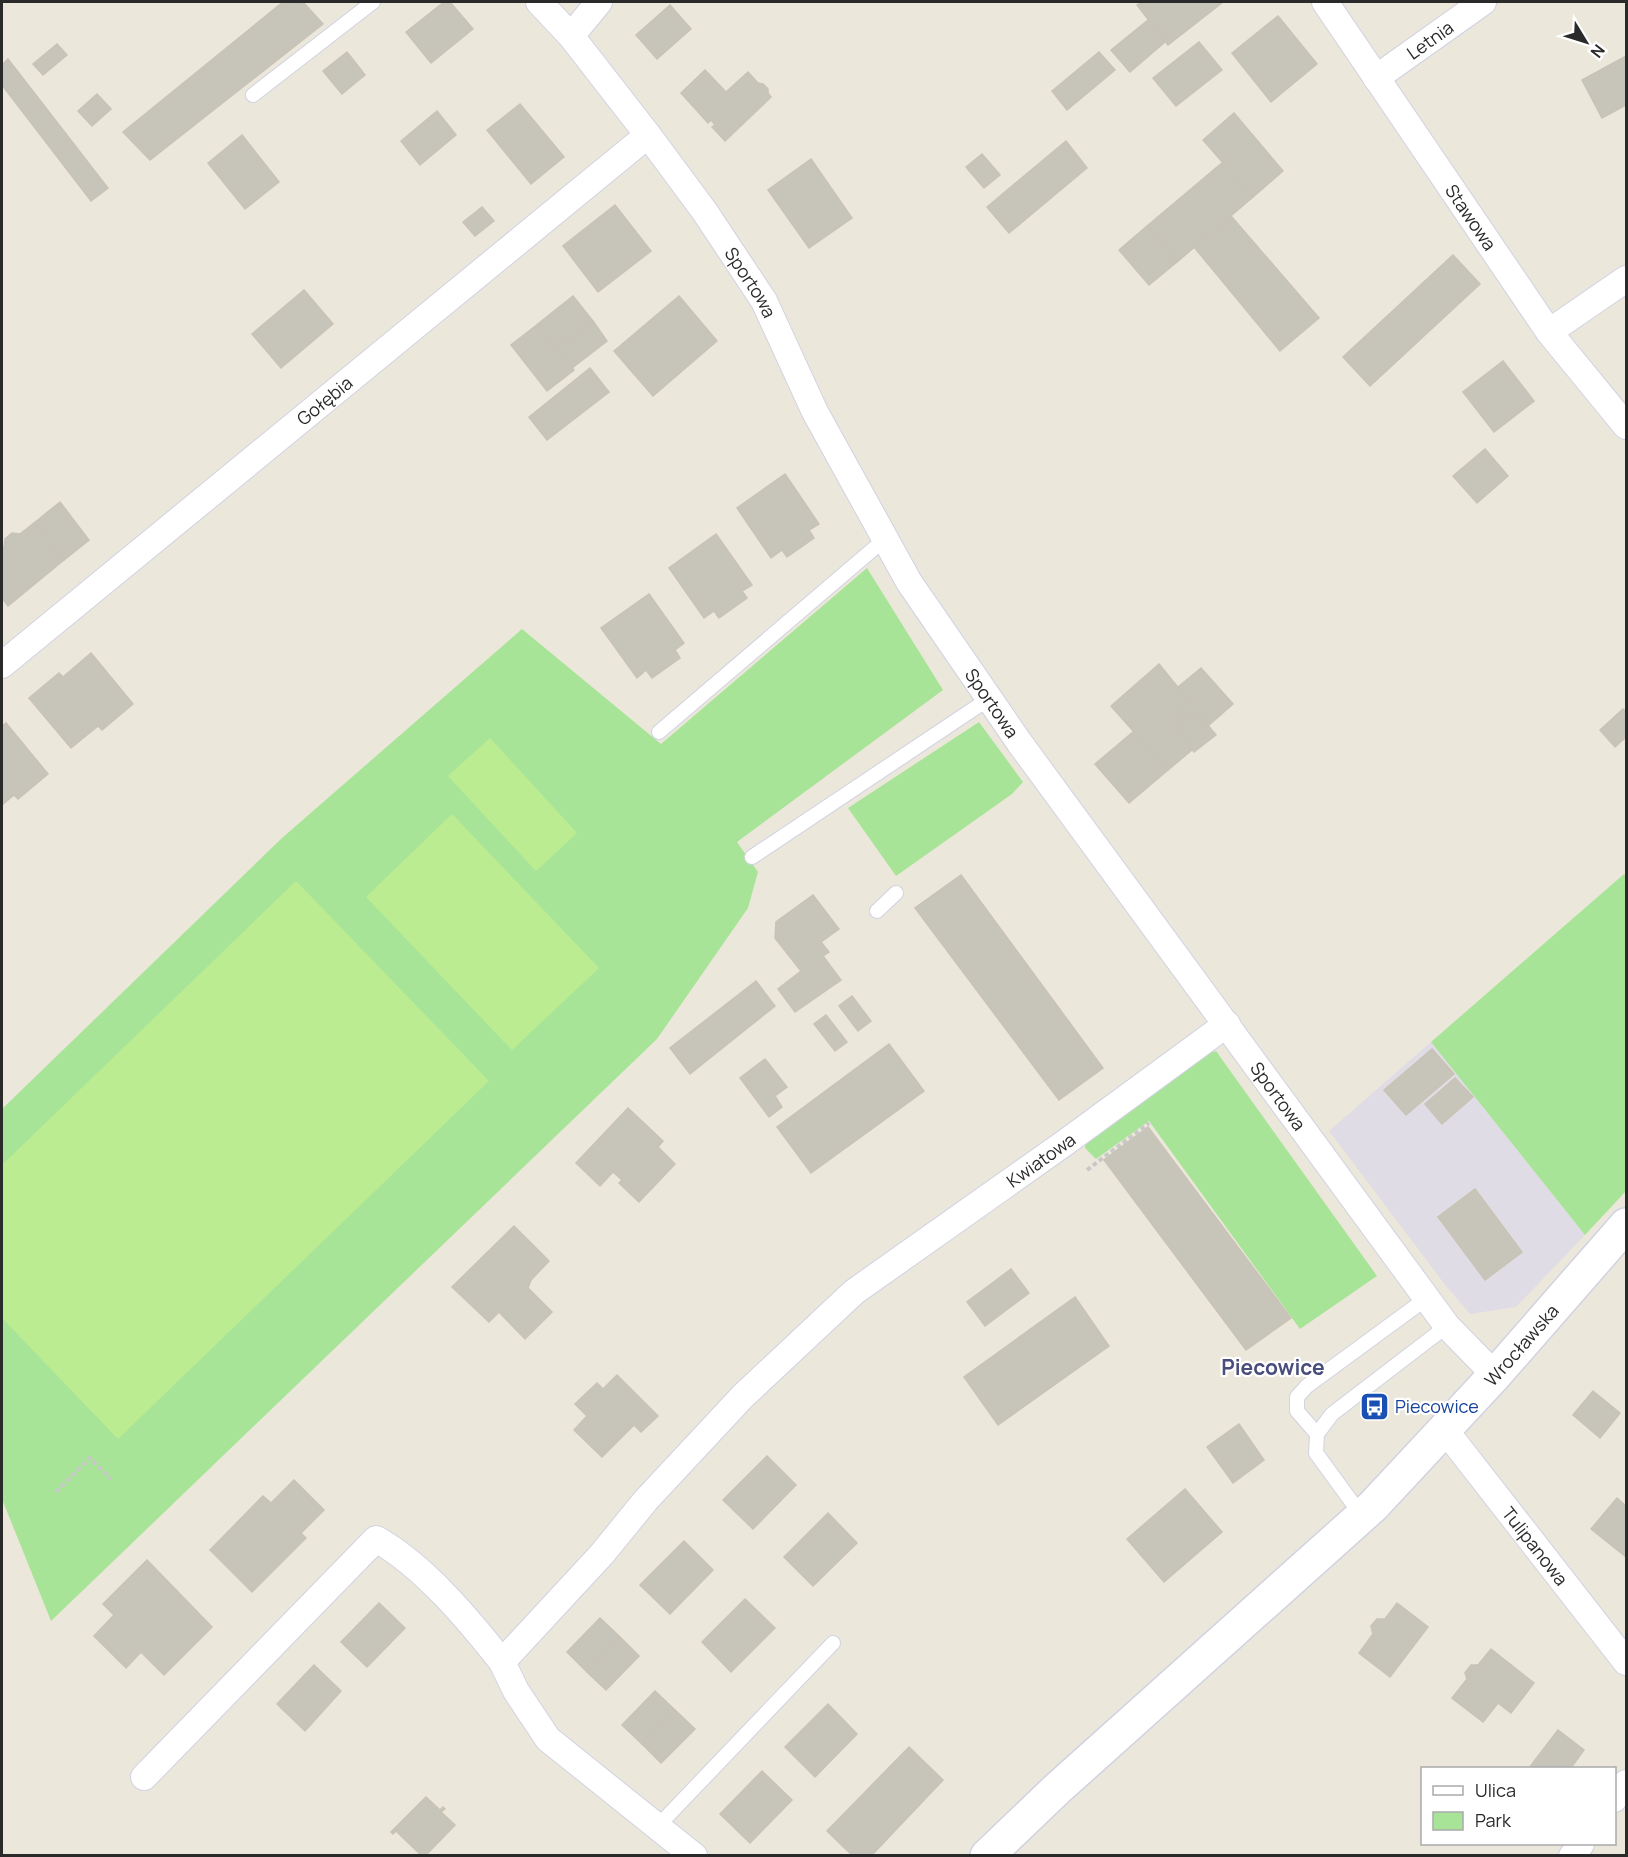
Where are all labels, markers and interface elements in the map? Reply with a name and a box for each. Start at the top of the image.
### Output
north arrow [1556,12,1616,72]
street label: Letnia [1402,15,1458,65]
text: N [1586,40,1610,63]
street label: Stawowa [1440,179,1502,255]
street label: Sportowa [720,242,782,321]
street label: Gołębia [292,371,357,430]
street label: Sportowa [960,664,1025,743]
street label: Sportowa [1245,1057,1311,1135]
street label: Kwiatowa [1002,1127,1080,1192]
street label: Wrocławska [1479,1299,1564,1391]
district label: Piecowice [1221,1353,1325,1381]
bus stop icon: Piecowice [1358,1390,1390,1422]
place label: Piecowice [1395,1394,1479,1418]
street label: Tulipanowa [1497,1502,1574,1590]
legend [1421,1767,1616,1845]
text: Ulica [1475,1778,1516,1802]
text: Park [1475,1808,1512,1832]

